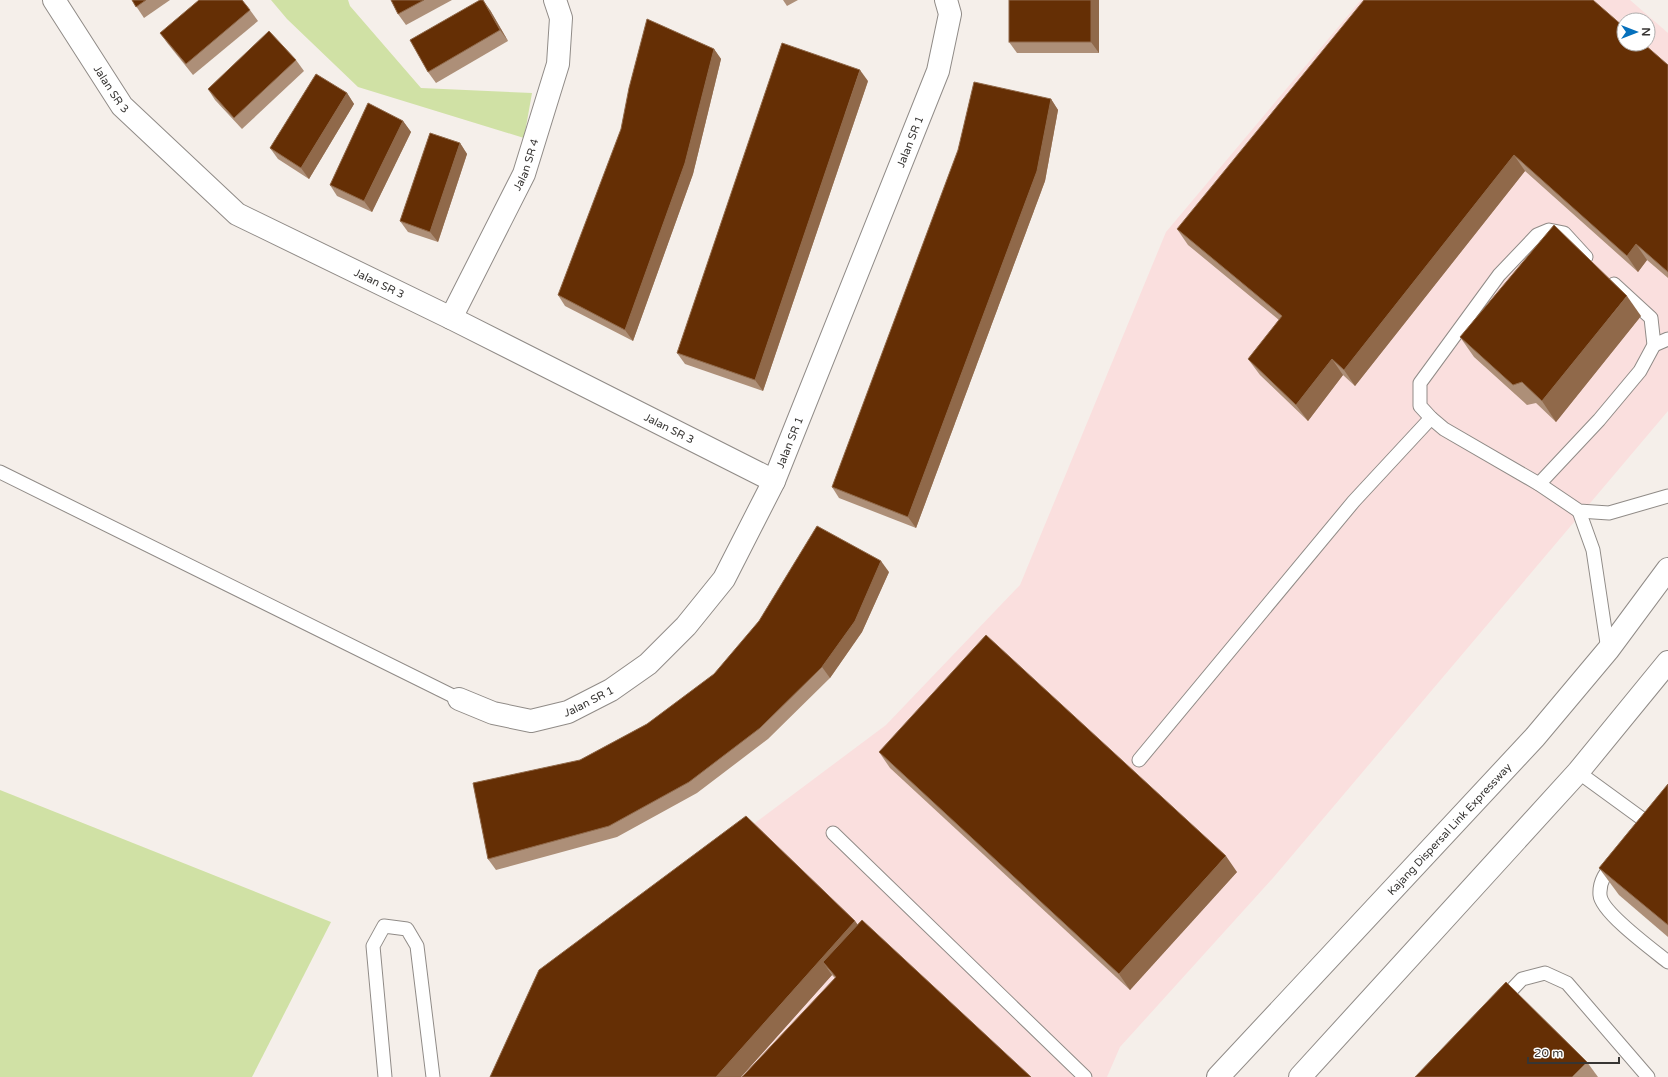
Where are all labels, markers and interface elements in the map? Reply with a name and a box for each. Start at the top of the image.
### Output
north arrow [1616,12,1656,52]
text: N [1639,28,1652,36]
street label: Jalan SR 3 [91,63,131,116]
street label: Jalan SR 1 [894,114,926,169]
street label: Jalan SR 4 [511,137,542,193]
street label: Jalan SR 3 [352,266,406,301]
street label: Jalan SR 3 [642,411,696,447]
street label: Jalan SR 1 [774,415,806,470]
street label: Jalan SR 1 [563,684,616,720]
street label: Kajang Dispersal Link Expressway [1385,761,1514,898]
scale bar [1528,1039,1619,1065]
text: 20 m [1534,1046,1563,1060]

